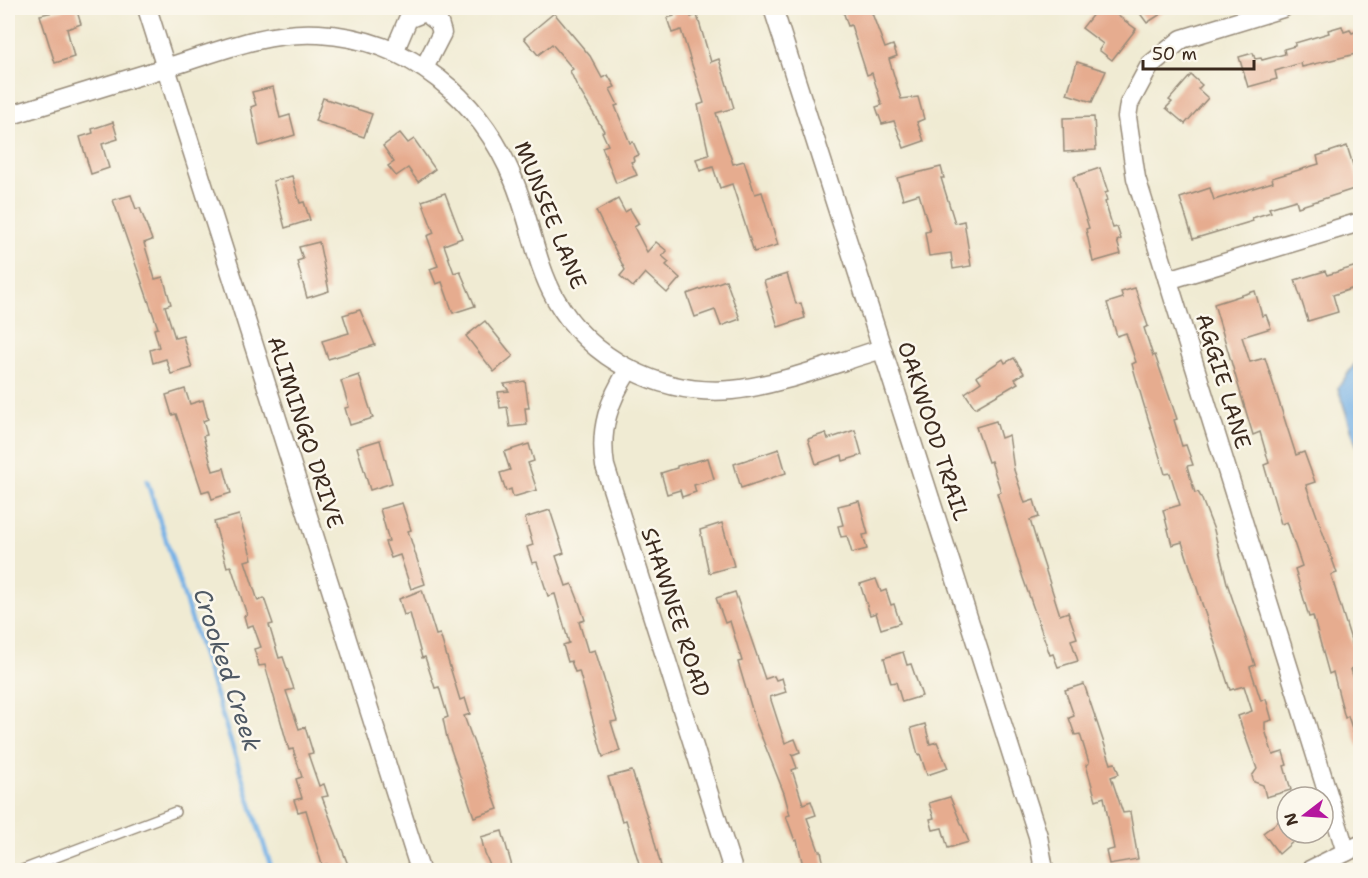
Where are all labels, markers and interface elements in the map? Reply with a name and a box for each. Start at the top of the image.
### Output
scale bar [1143,33,1254,71]
text: 50 m [1152,42,1197,66]
street label: MUNSEE LANE [508,137,593,293]
street label: AGGIE LANE [1189,310,1258,452]
street label: ALIMINGO DRIVE [261,332,350,532]
street label: OAKWOOD TRAIL [891,338,976,525]
street label: SHAWNEE ROAD [634,524,717,701]
water label: Crooked Creek [186,584,268,756]
north arrow [1275,785,1335,845]
text: N [1279,810,1303,828]

